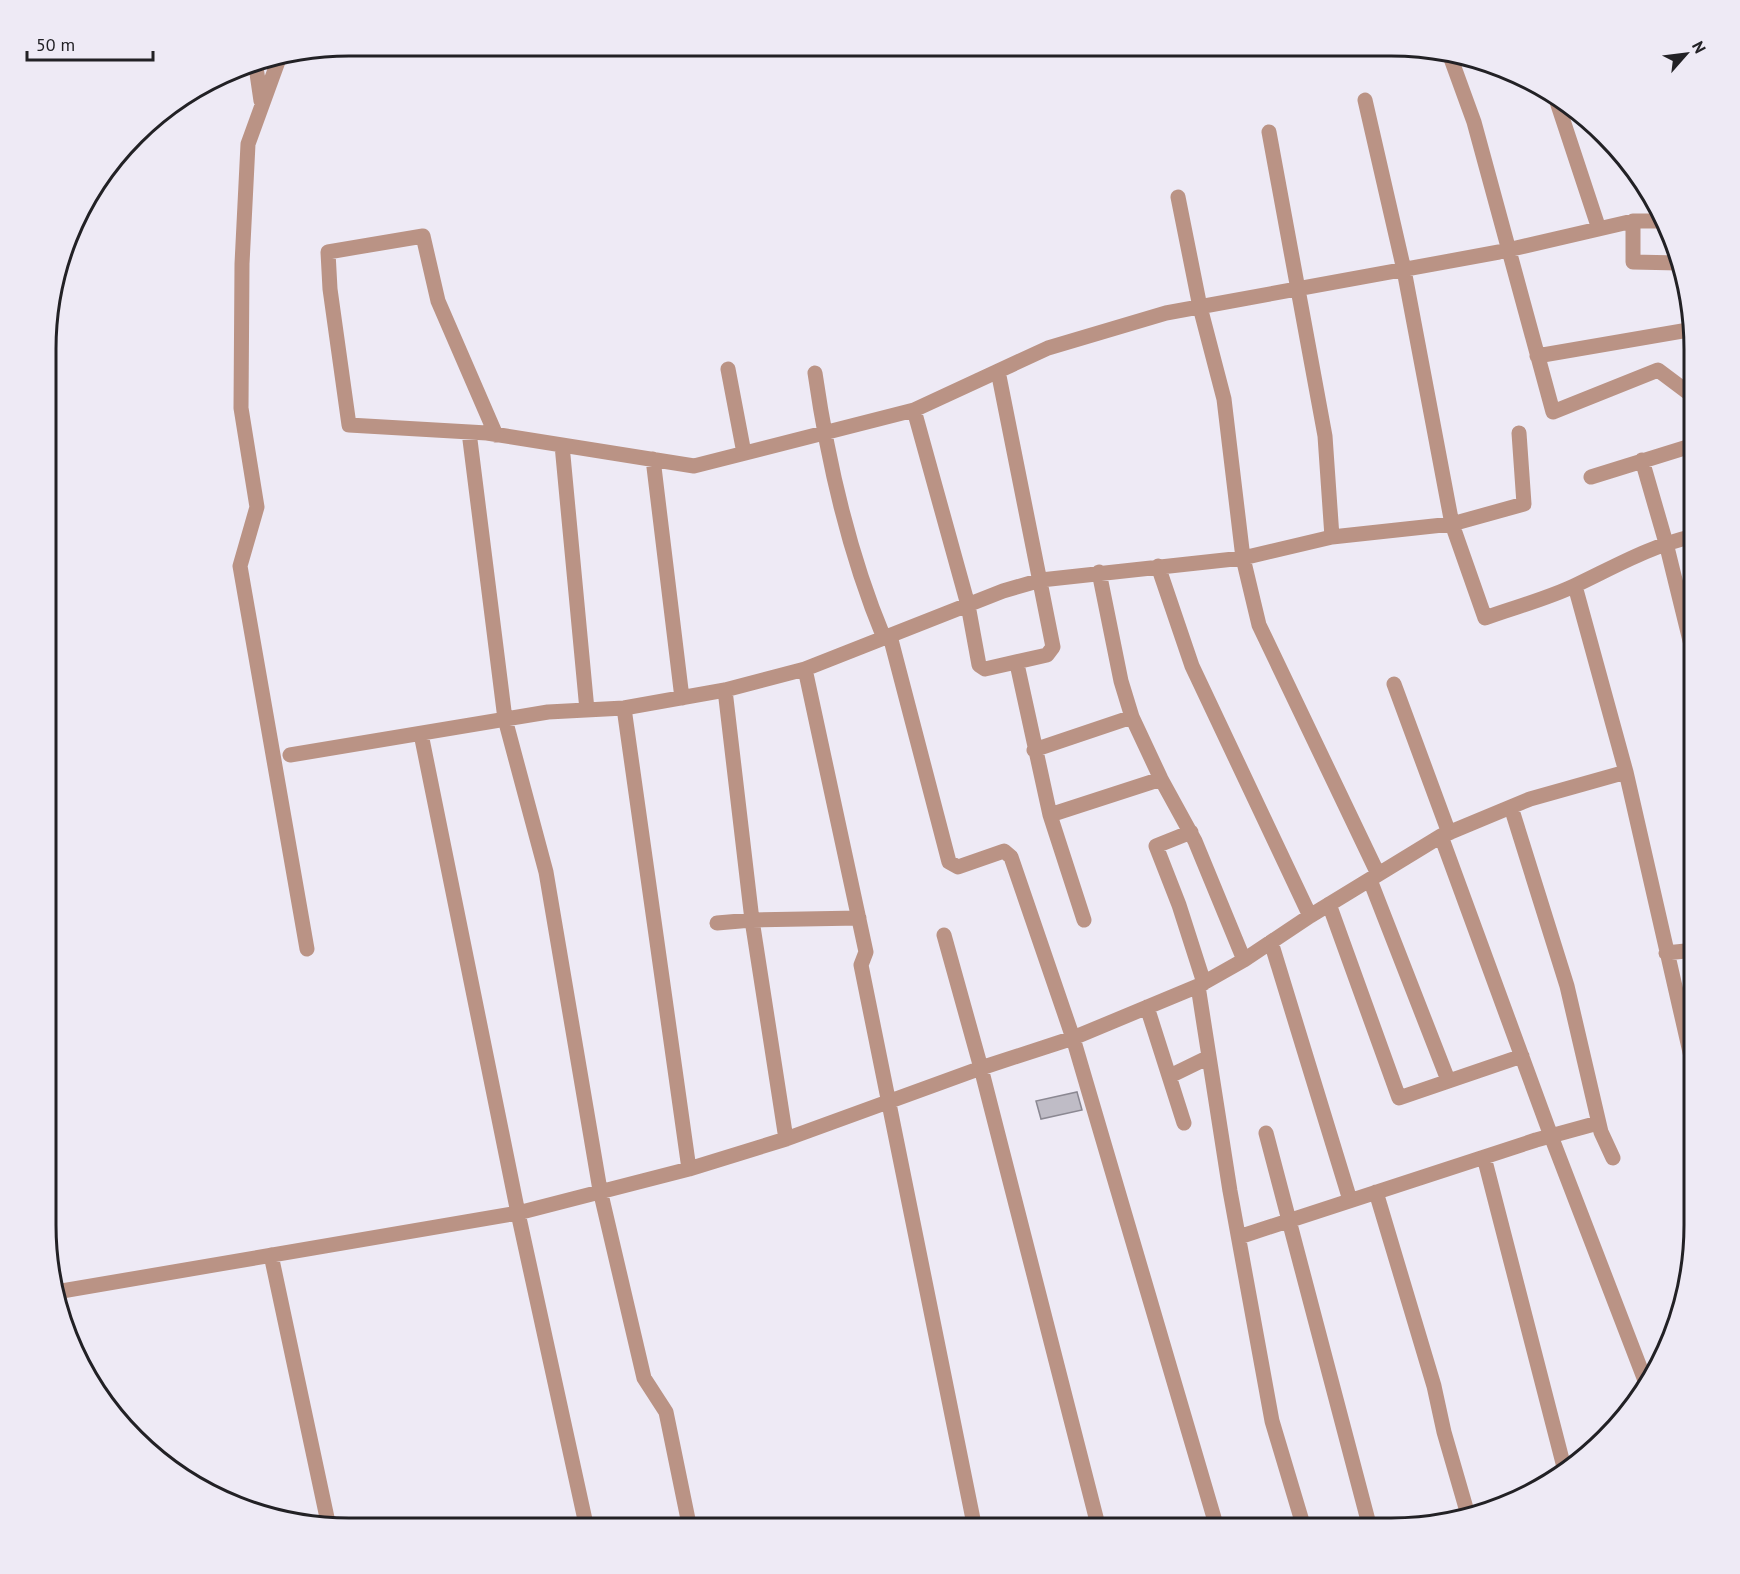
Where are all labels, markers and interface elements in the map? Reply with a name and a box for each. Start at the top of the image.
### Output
scale bar [27,24,153,62]
north arrow [1656,24,1716,84]
text: 50 m [36,33,75,56]
text: N [1688,38,1711,56]

